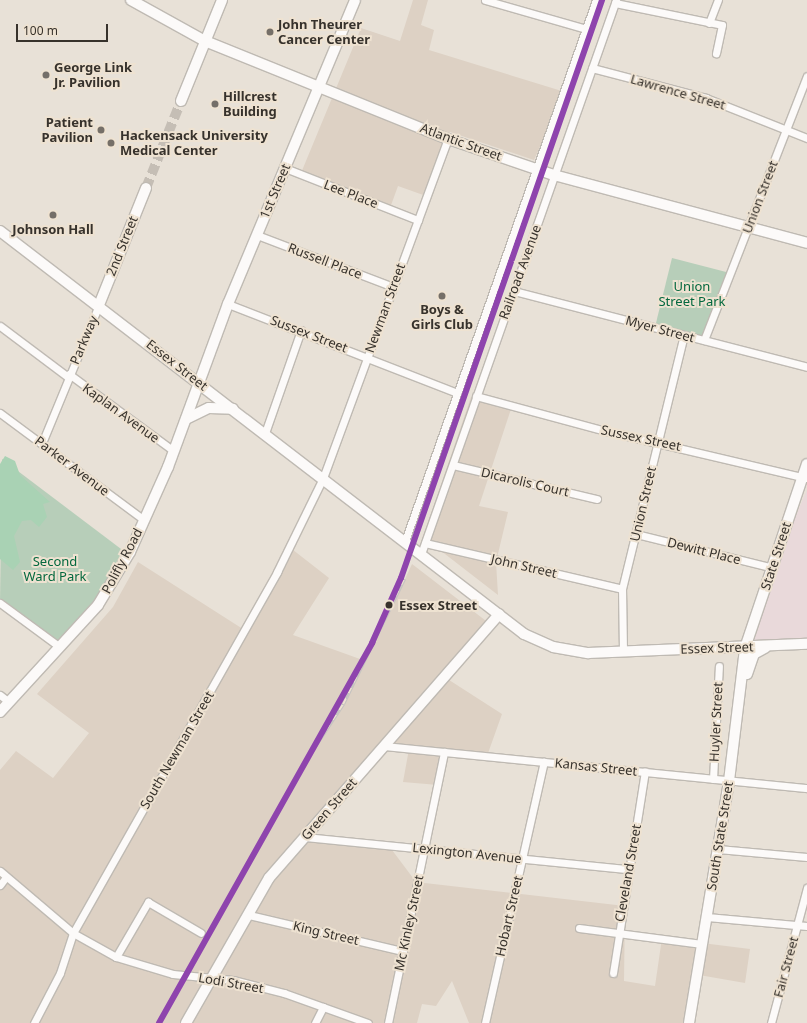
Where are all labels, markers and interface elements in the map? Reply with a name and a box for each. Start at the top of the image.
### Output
scale bar [18,16,110,42]
place label: John Theurer Cancer Center [278,17,370,48]
text: 100 m [23,22,58,39]
marker: John Theurer Cancer Center [265,27,275,37]
place label: George Link Jr. Pavilion [54,60,132,91]
marker: George Link Jr. Pavilion [41,70,51,80]
street label: Lawrence Street [629,71,727,113]
place label: Hillcrest Building [223,89,277,120]
marker: Hillcrest Building [210,99,220,109]
place label: Patient Pavilion [41,115,93,146]
street label: Atlantic Street [418,120,504,164]
marker: Patient Pavilion [96,125,106,135]
place label: Hackensack University Medical Center [120,128,268,159]
marker: Hackensack University Medical Center [105,137,117,149]
street label: Union Street [739,159,781,235]
street label: 1st Street [256,161,294,221]
street label: Lee Place [322,177,380,211]
marker: Johnson Hall [48,210,58,220]
street label: 2nd Street [103,214,141,278]
place label: Johnson Hall [12,221,94,237]
street label: Railroad Avenue [496,223,544,321]
street label: Russell Place [286,240,364,282]
street label: Newman Street [362,261,408,355]
park label: Union Street Park [658,279,726,310]
marker: Boys & Girls Club [437,291,447,301]
place label: Boys & Girls Club [411,302,473,333]
street label: Sussex Street [268,312,350,356]
street label: Myer Street [624,312,696,346]
street label: Parkway [67,313,101,367]
street label: Essex Street [143,336,211,394]
street label: Kaplan Avenue [80,380,162,446]
street label: Sussex Street [600,422,682,454]
street label: Parker Avenue [32,433,112,499]
street label: Dicarolis Court [479,464,571,500]
street label: Union Street [627,465,659,543]
street label: State Street [758,520,794,592]
street label: Polifly Road [98,526,146,596]
street label: Dewitt Place [666,534,742,568]
street label: John Street [490,551,558,581]
park label: Second Ward Park [23,554,87,585]
place label: Essex Street [399,597,477,613]
marker: Essex Street [382,598,396,612]
street label: Essex Street [680,639,754,657]
street label: Huyler Street [706,682,726,762]
street label: South Newman Street [137,688,217,812]
street label: Kansas Street [554,755,638,779]
street label: Green Street [298,775,360,843]
street label: South State Street [704,780,736,892]
street label: Cleveland Street [612,823,644,923]
street label: Lexington Avenue [412,840,522,866]
street label: Mc Kinley Street [391,874,427,972]
street label: Hobart Street [492,874,526,958]
street label: King Street [292,918,360,948]
street label: Fair Street [770,935,802,999]
street label: Lodi Street [197,970,265,996]

